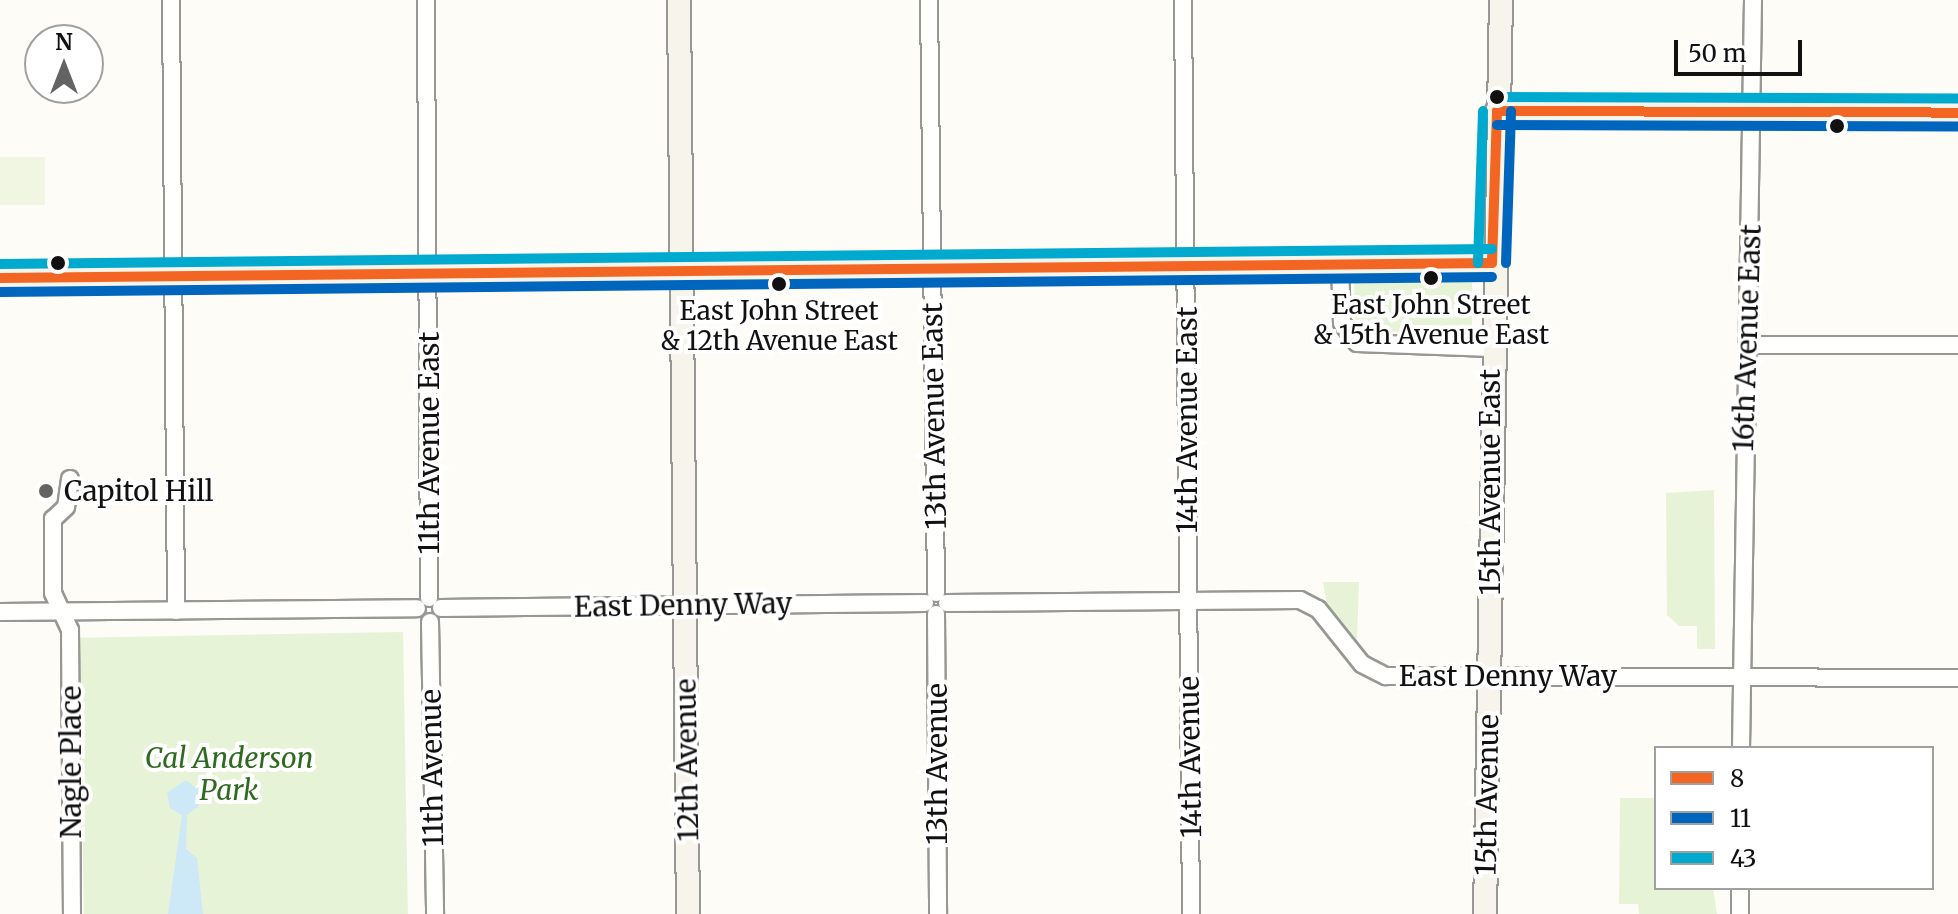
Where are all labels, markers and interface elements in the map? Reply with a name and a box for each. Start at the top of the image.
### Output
north arrow [24,24,104,104]
scale bar [1678,24,1806,74]
text: N [55,28,73,56]
text: 50 m [1688,38,1747,69]
unlabelled marker [1489,89,1505,105]
unlabelled marker [1829,118,1845,134]
street label: 16th Avenue East [1726,224,1768,452]
unlabelled marker [50,255,66,271]
marker: East John Street & 15th Avenue East [1423,270,1439,286]
marker: East John Street & 12th Avenue East [771,276,787,292]
place label: East John Street & 15th Avenue East [1313,289,1549,350]
place label: East John Street & 12th Avenue East [660,295,898,356]
street label: 13th Avenue East [915,302,953,530]
street label: 14th Avenue East [1170,306,1204,534]
street label: 11th Avenue East [412,332,446,554]
street label: 15th Avenue East [1473,369,1507,595]
place label: Capitol Hill [64,474,214,508]
marker: Capitol Hill [35,480,57,502]
street label: East Denny Way [574,586,792,624]
street label: East Denny Way [1399,659,1617,693]
street label: 14th Avenue [1172,676,1208,838]
street label: 12th Avenue [669,678,705,842]
street label: 13th Avenue [920,683,954,845]
street label: Nagle Place [54,686,88,838]
street label: 11th Avenue [414,689,450,847]
street label: 15th Avenue [1469,714,1505,876]
park label: Cal Anderson Park [145,741,313,807]
legend [1654,746,1934,890]
text: 8 [1730,763,1744,794]
text: 11 [1730,803,1751,834]
text: 43 [1730,843,1756,874]

